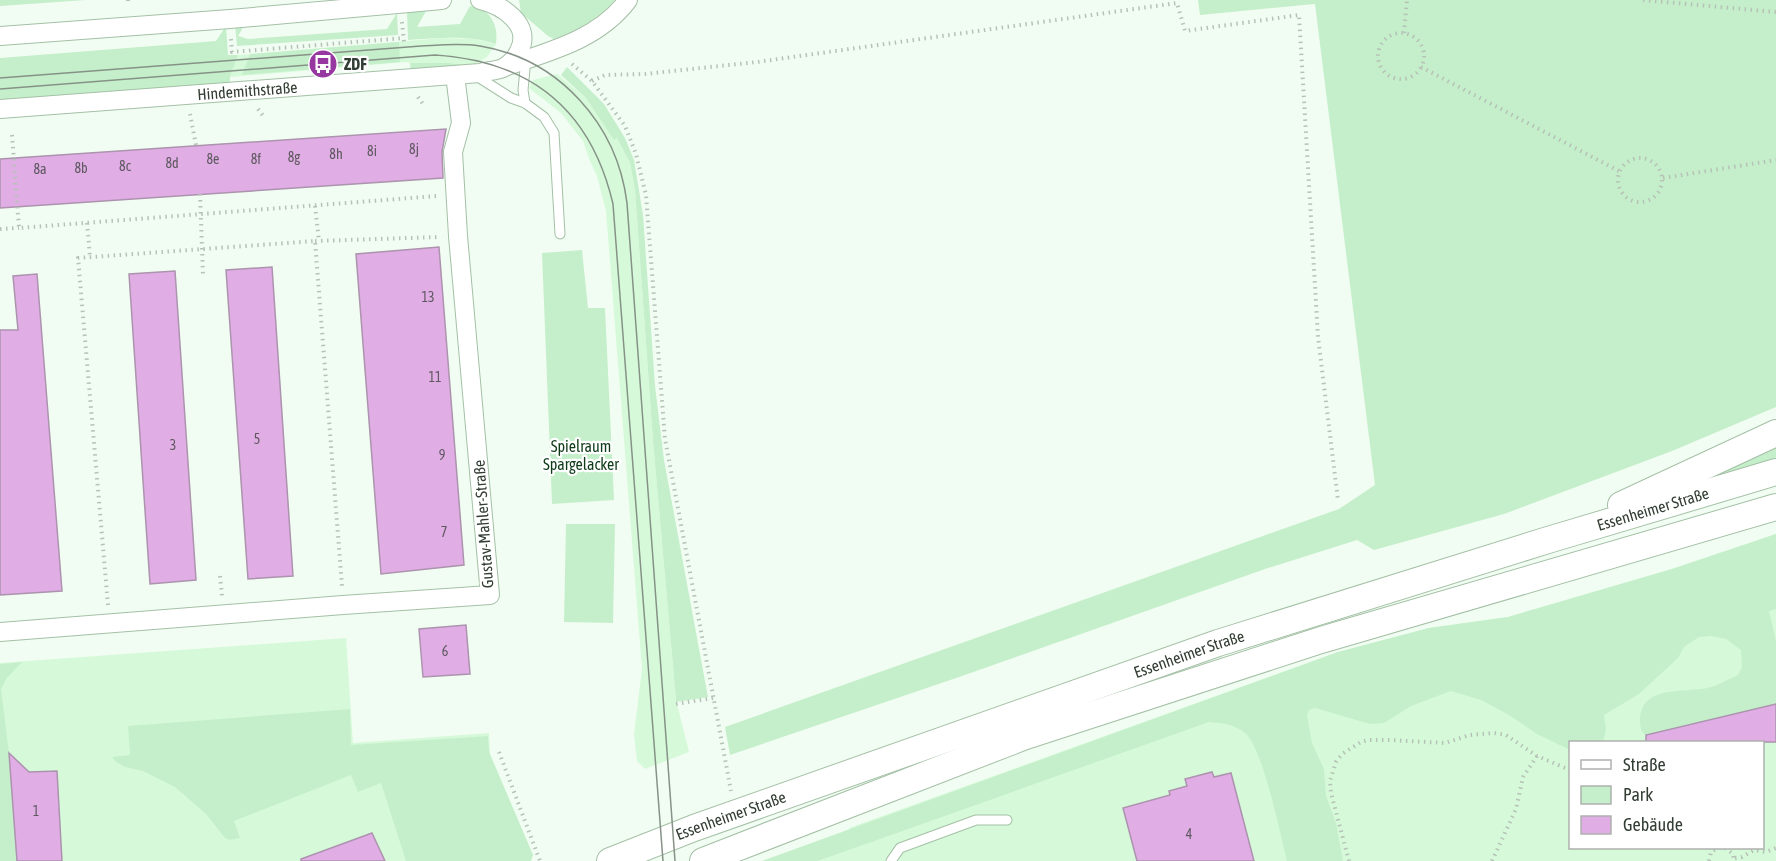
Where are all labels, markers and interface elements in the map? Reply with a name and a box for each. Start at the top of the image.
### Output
bus stop icon: ZDF [307,48,339,80]
place label: ZDF [344,55,367,73]
street label: Hindemithstraße [197,78,298,103]
house number: 8j [409,141,419,157]
house number: 8i [367,143,377,159]
house number: 8h [329,146,343,162]
house number: 8g [288,149,300,165]
house number: 8e [207,151,219,167]
house number: 8f [251,151,261,167]
house number: 8d [165,155,179,171]
house number: 8c [119,158,132,174]
house number: 8b [74,160,88,176]
house number: 8a [33,161,47,177]
house number: 13 [421,289,435,305]
house number: 11 [428,369,442,385]
house number: 5 [254,431,260,447]
house number: 3 [170,437,176,453]
park label: Spielraum Spargelacker [543,437,619,474]
house number: 9 [439,447,445,463]
street label: Gustav-Mahler-Straße [470,459,496,589]
street label: Essenheimer Straße [1595,484,1711,534]
house number: 7 [441,524,447,540]
street label: Essenheimer Straße [1131,626,1246,681]
house number: 6 [442,643,449,659]
legend [1569,741,1764,849]
text: Straße [1623,754,1666,775]
text: Park [1623,784,1653,805]
street label: Essenheimer Straße [673,787,788,843]
house number: 1 [33,803,39,819]
text: Gebäude [1623,814,1683,835]
house number: 4 [1186,826,1193,842]

